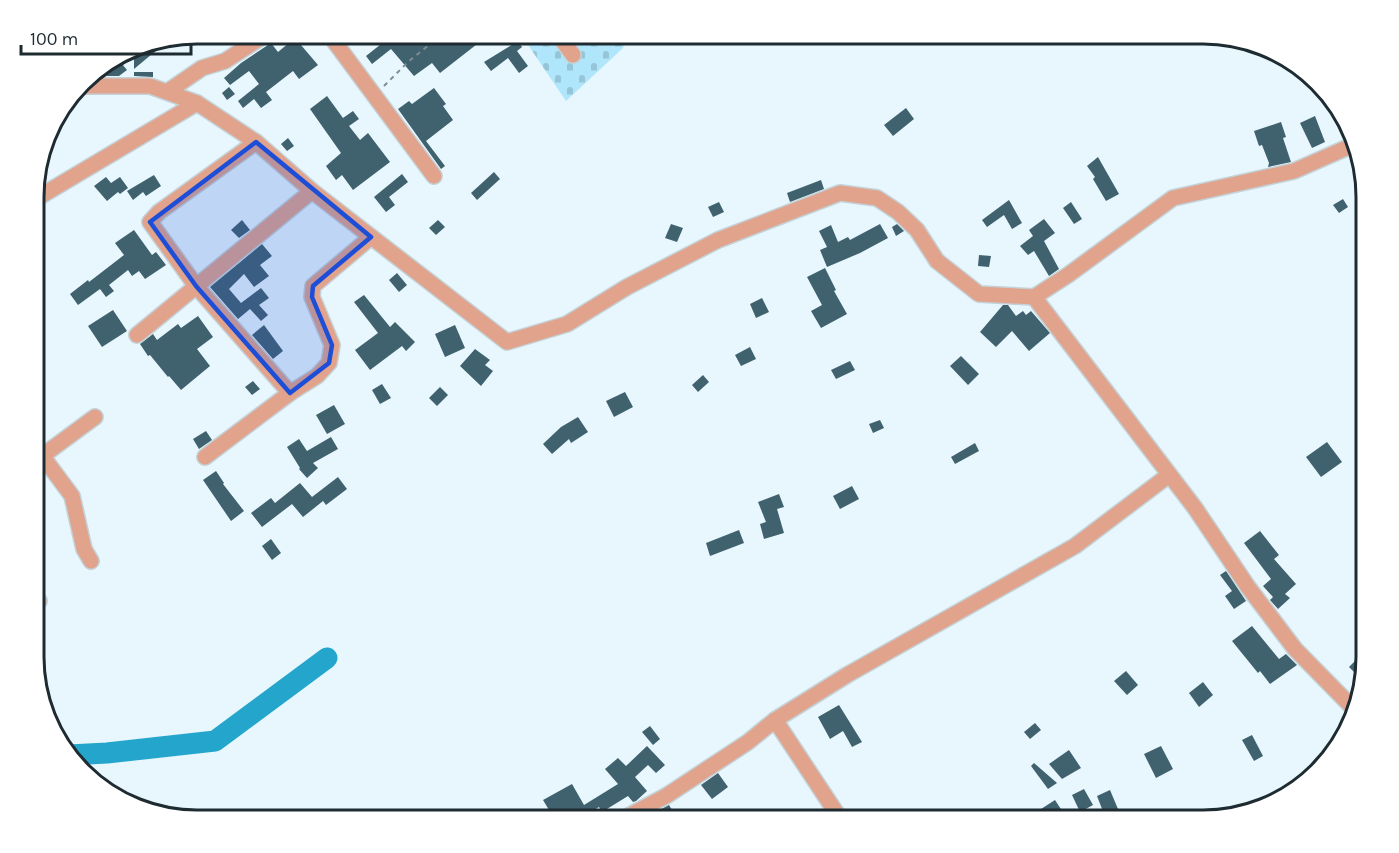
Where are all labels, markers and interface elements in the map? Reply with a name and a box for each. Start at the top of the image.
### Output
scale bar [21,18,190,56]
text: 100 m [30,28,78,50]

